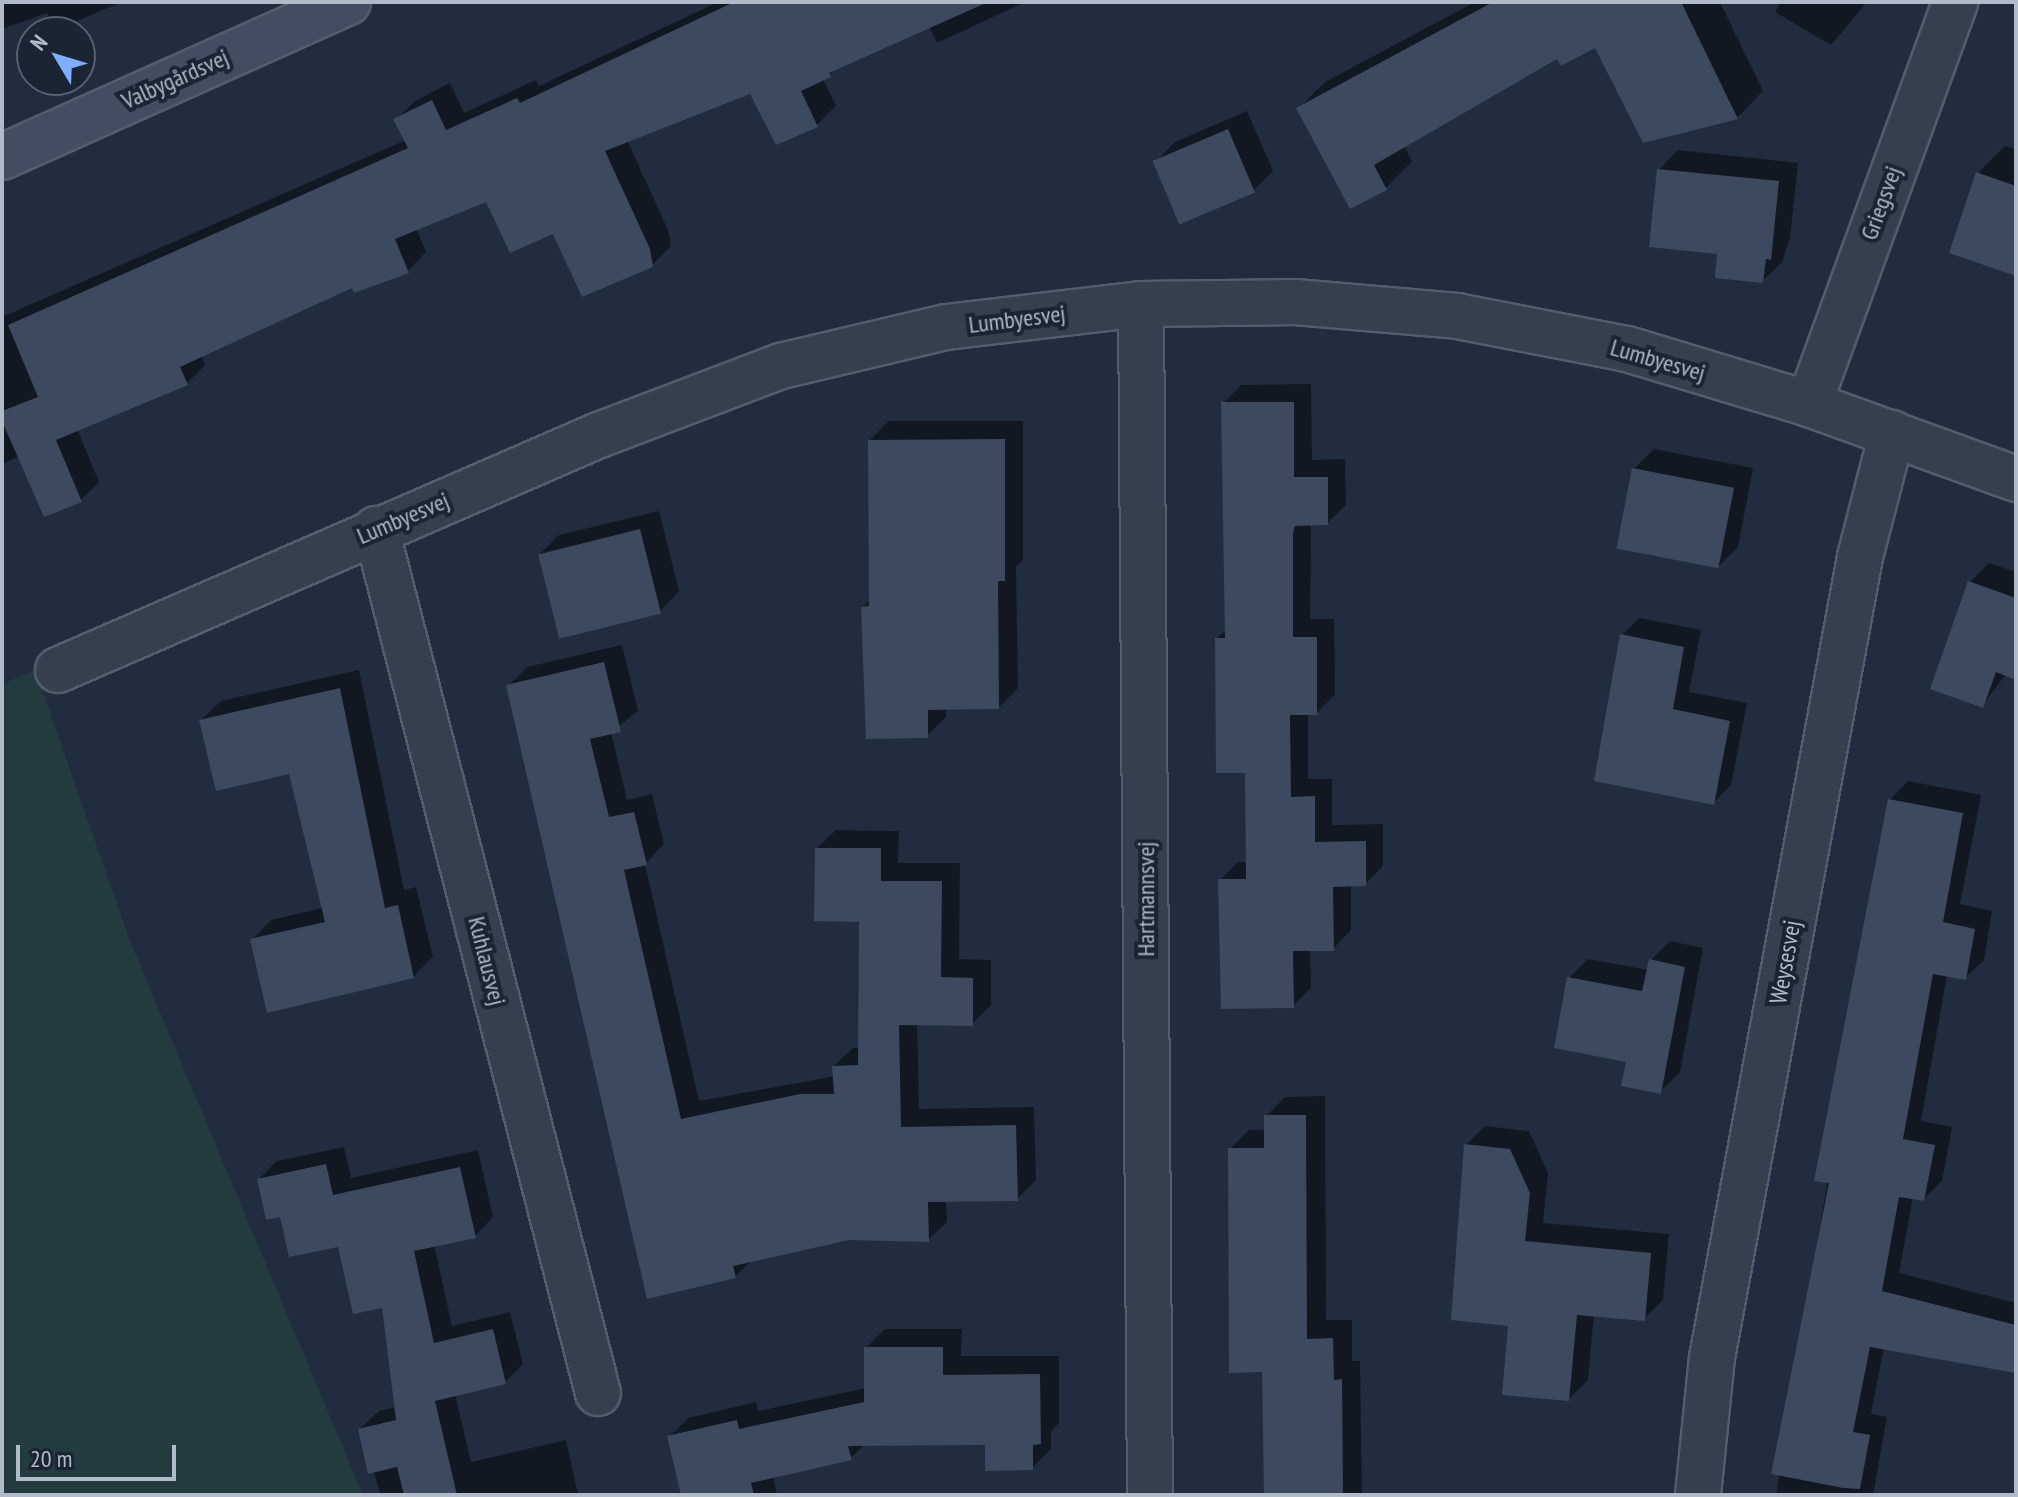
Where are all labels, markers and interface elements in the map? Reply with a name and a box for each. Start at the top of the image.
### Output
north arrow [16,16,96,96]
text: N [24,29,53,56]
street label: Valbygårdsvej [117,43,233,115]
street label: Griegsvej [1854,162,1908,244]
street label: Lumbyesvej [967,299,1067,339]
street label: Lumbyesvej [1607,333,1709,387]
street label: Lumbyesvej [353,486,453,550]
street label: Hartmannsvej [1132,841,1160,957]
street label: Kuhlausvej [462,914,512,1008]
street label: Weysesvej [1763,918,1807,1006]
scale bar [20,1429,180,1479]
text: 20 m [30,1443,72,1474]

